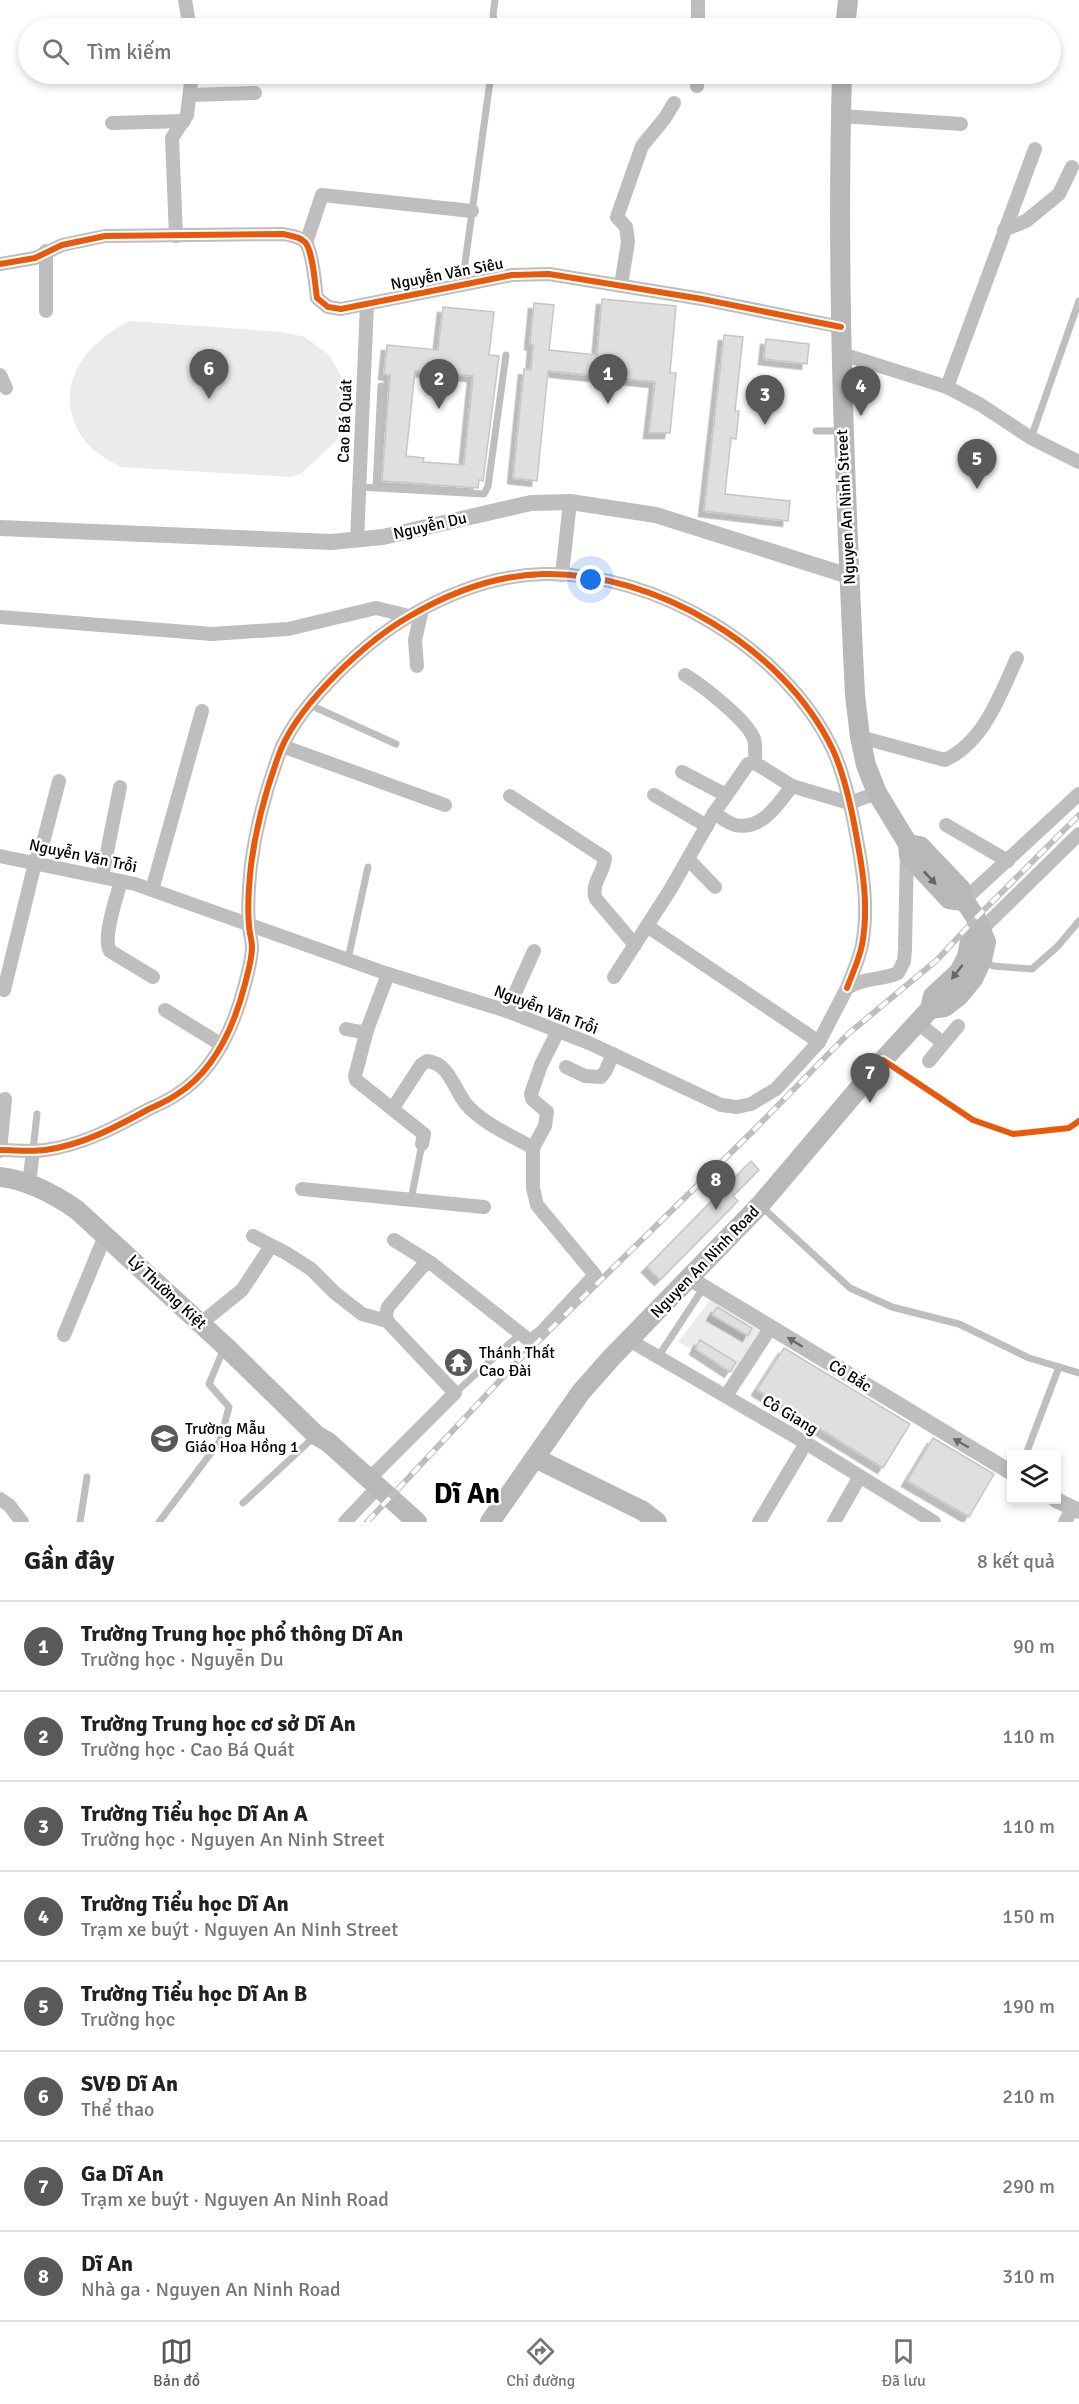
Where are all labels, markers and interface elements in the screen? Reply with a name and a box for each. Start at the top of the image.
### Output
search box [18,18,1061,84]
icon: search [39,35,72,68]
text: Tìm kiếm [87,38,172,65]
street label: Nguyễn Văn Siêu [389,253,505,295]
pin: 6 [190,350,228,399]
pin: 1 [588,354,628,404]
pin: 2 [420,360,458,409]
pin: 4 [842,366,880,416]
pin: 3 [746,376,784,425]
street label: Cao Bá Quát [334,379,356,463]
street label: Nguyen An Ninh Street [832,428,860,585]
pin: 5 [958,440,996,489]
street label: Nguyễn Du [391,508,469,544]
your location [576,565,605,594]
street label: Nguyễn Văn Trỗi [27,835,139,877]
one-way arrow [922,870,936,884]
one-way arrow [951,964,964,980]
street label: Nguyễn Văn Trỗi [491,981,601,1039]
pin: 7 [850,1054,890,1103]
pin: 8 [696,1160,736,1210]
street label: Nguyen An Ninh Road [646,1202,764,1322]
street label: Lý Thường Kiệt [123,1250,211,1334]
one-way arrow [786,1336,803,1347]
place label: Thánh Thất Cao Đài [479,1343,555,1381]
temple icon: Thánh Thất Cao Đài [442,1346,474,1378]
street label: Cô Bắc [825,1355,875,1397]
street label: Cô Giang [759,1391,821,1439]
place label: Trường Mẫu Giáo Hoa Hồng 1 [185,1419,299,1457]
school or university icon: Trường Mẫu Giáo Hoa Hồng 1 [148,1422,180,1454]
one-way arrow [953,1438,969,1449]
map controls [1007,1450,1061,1504]
button: layers [1007,1450,1061,1504]
district label: Dĩ An [434,1477,500,1511]
text: Gần đây [24,1545,114,1577]
text: 8 kết quả [977,1549,1055,1574]
text: Trường Trung học phổ thông Dĩ An [81,1620,403,1647]
text: 1 [38,1634,49,1659]
text: 90 m [1013,1634,1055,1659]
text: Trường học · Nguyễn Du [81,1647,284,1672]
text: Trường Trung học cơ sở Dĩ An [81,1710,356,1737]
text: 2 [38,1724,49,1749]
text: 110 m [1002,1724,1055,1749]
text: Trường học · Cao Bá Quát [81,1737,294,1762]
text: Trường Tiểu học Dĩ An A [81,1800,308,1827]
text: 3 [38,1814,49,1839]
text: 110 m [1002,1814,1055,1839]
text: Trường học · Nguyen An Ninh Street [81,1827,385,1852]
text: Trường Tiểu học Dĩ An [81,1890,289,1917]
text: 4 [38,1904,49,1929]
text: 150 m [1002,1904,1055,1929]
text: Trạm xe buýt · Nguyen An Ninh Street [81,1917,398,1942]
text: Trường Tiểu học Dĩ An B [81,1980,307,2007]
text: 5 [38,1994,49,2019]
text: 190 m [1002,1994,1055,2019]
text: Trường học [81,2007,175,2032]
text: SVĐ Dĩ An [81,2070,178,2097]
text: 6 [38,2084,49,2109]
text: 210 m [1002,2084,1055,2109]
text: Thể thao [81,2097,155,2122]
text: Ga Dĩ An [81,2160,164,2187]
text: 7 [38,2174,49,2199]
text: 290 m [1002,2174,1055,2199]
text: Trạm xe buýt · Nguyen An Ninh Road [81,2187,389,2212]
text: Dĩ An [81,2250,133,2277]
text: 8 [38,2264,49,2289]
text: 310 m [1002,2264,1055,2289]
text: Nhà ga · Nguyen An Ninh Road [81,2277,341,2302]
tab: Bản đồ [153,2335,200,2391]
tab: Chỉ đường [506,2335,575,2391]
tab: Đã lưu [881,2335,926,2391]

